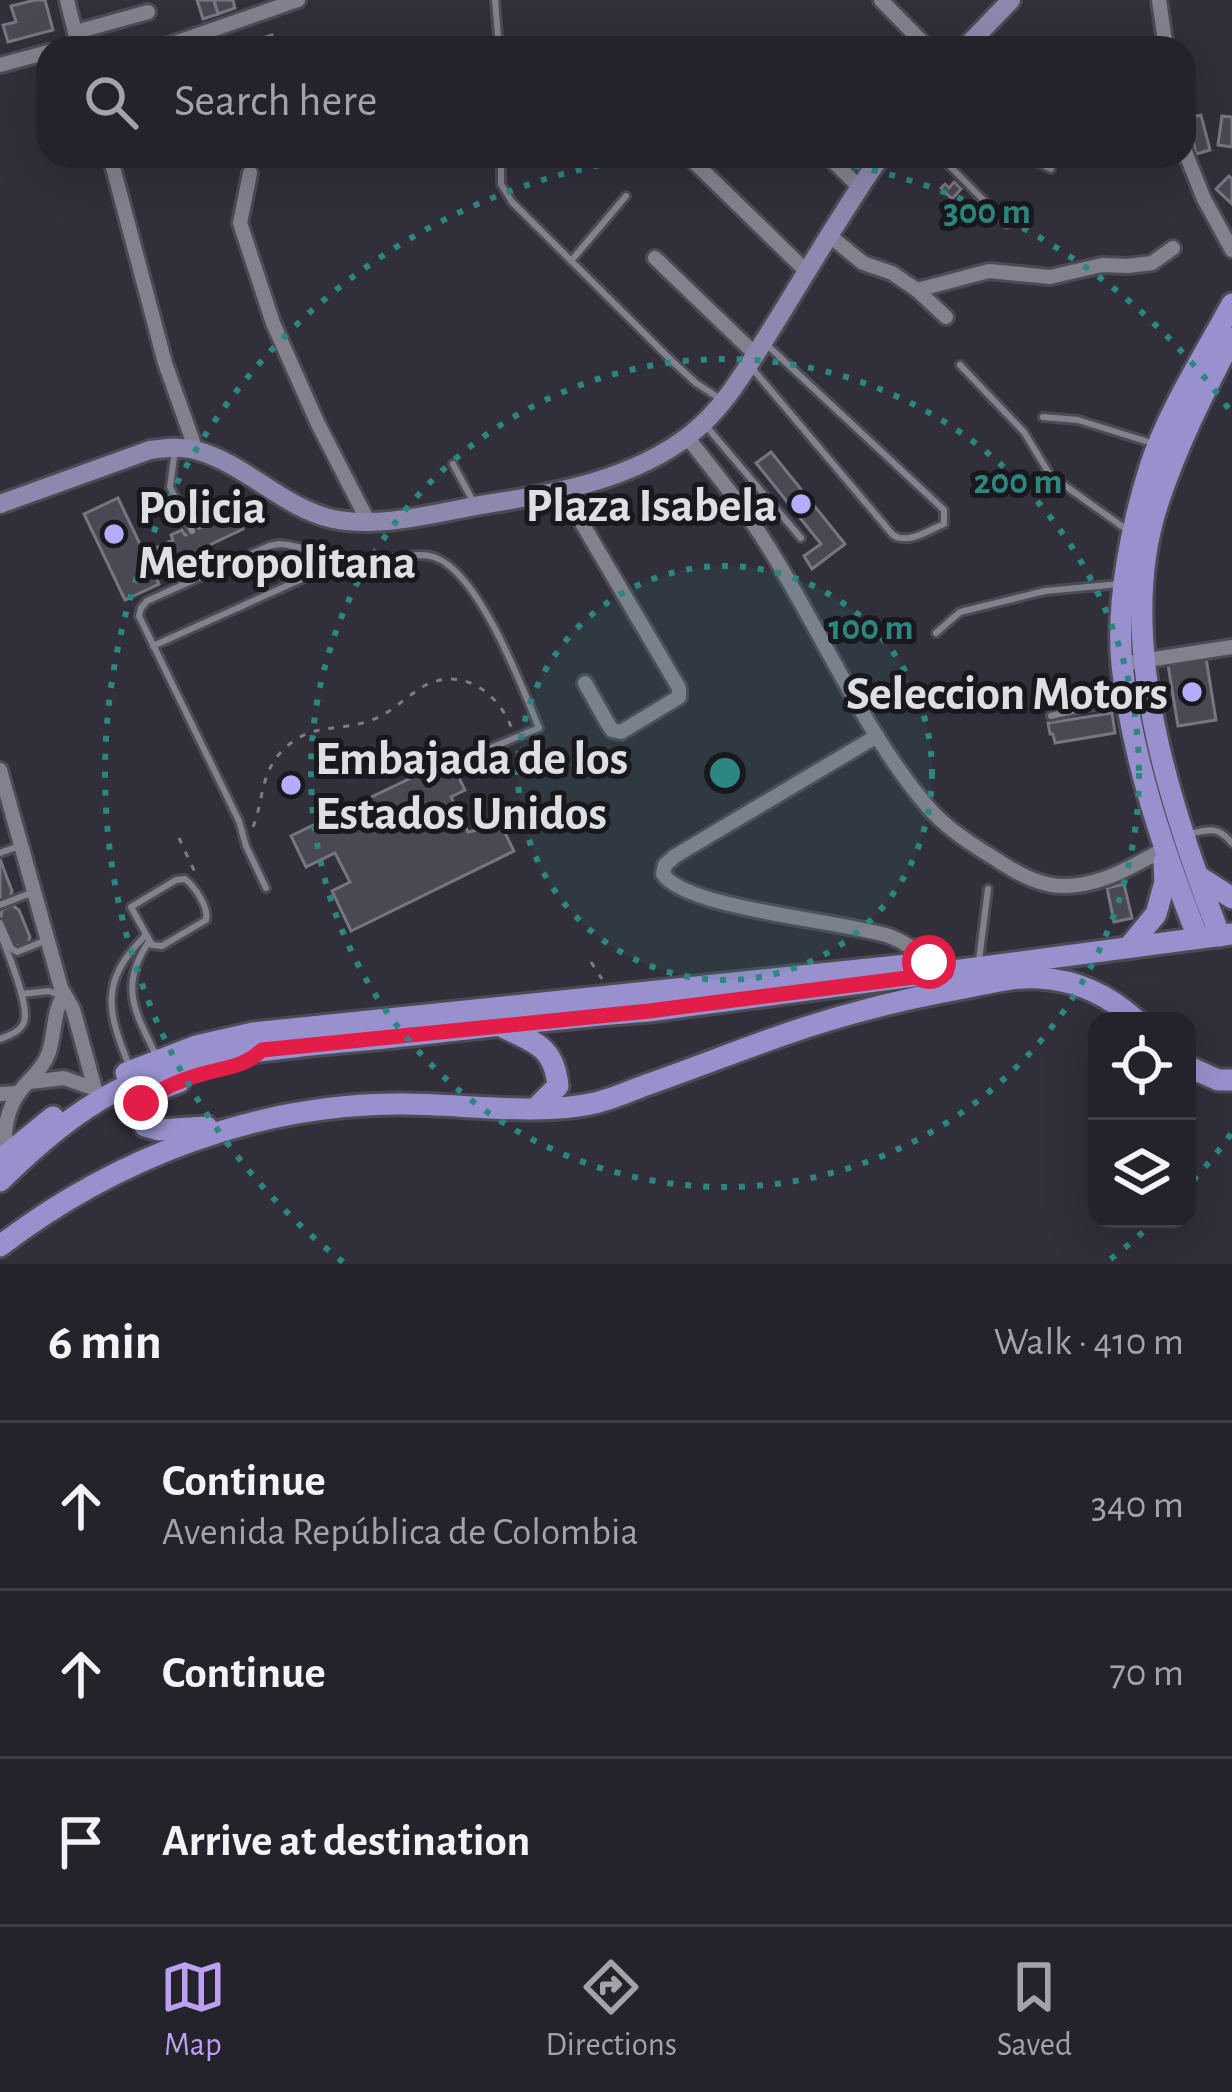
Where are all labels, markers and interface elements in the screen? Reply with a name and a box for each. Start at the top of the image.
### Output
search box [36,36,1196,168]
icon: search [78,69,144,135]
text: Search here [174,79,377,124]
text: 300 m [943,194,1031,230]
text: 200 m [974,464,1062,500]
place label: Plaza Isabela [526,483,777,531]
place label: Policia Metropolitana [138,485,416,588]
marker: Plaza Isabela [788,491,814,517]
marker: Policia Metropolitana [101,521,127,547]
text: 100 m [829,610,913,646]
place label: Seleccion Motors [846,671,1168,719]
marker: Seleccion Motors [1179,679,1205,705]
place label: Embajada de los Estados Unidos [315,736,628,839]
centre of rings [704,752,746,794]
marker: Embajada de los Estados Unidos [278,772,304,798]
route start [902,935,956,989]
map controls [1088,1012,1196,1228]
button: locate [1088,1012,1196,1120]
route end [114,1076,168,1130]
button: layers [1088,1120,1196,1228]
text: 6 min [48,1317,162,1368]
text: Walk · 410 m [994,1323,1184,1362]
text: Continue [162,1459,326,1504]
icon: ahead [48,1473,114,1539]
text: 340 m [1091,1486,1184,1525]
text: Avenida República de Colombia [162,1513,638,1552]
icon: ahead [48,1641,114,1707]
text: Continue [162,1651,326,1696]
text: 70 m [1110,1654,1184,1693]
icon: arrive [48,1809,114,1875]
text: Arrive at destination [162,1819,530,1864]
tab: Map [160,1954,226,2066]
tab: Directions [545,1954,677,2066]
tab: Saved [997,1954,1072,2066]

